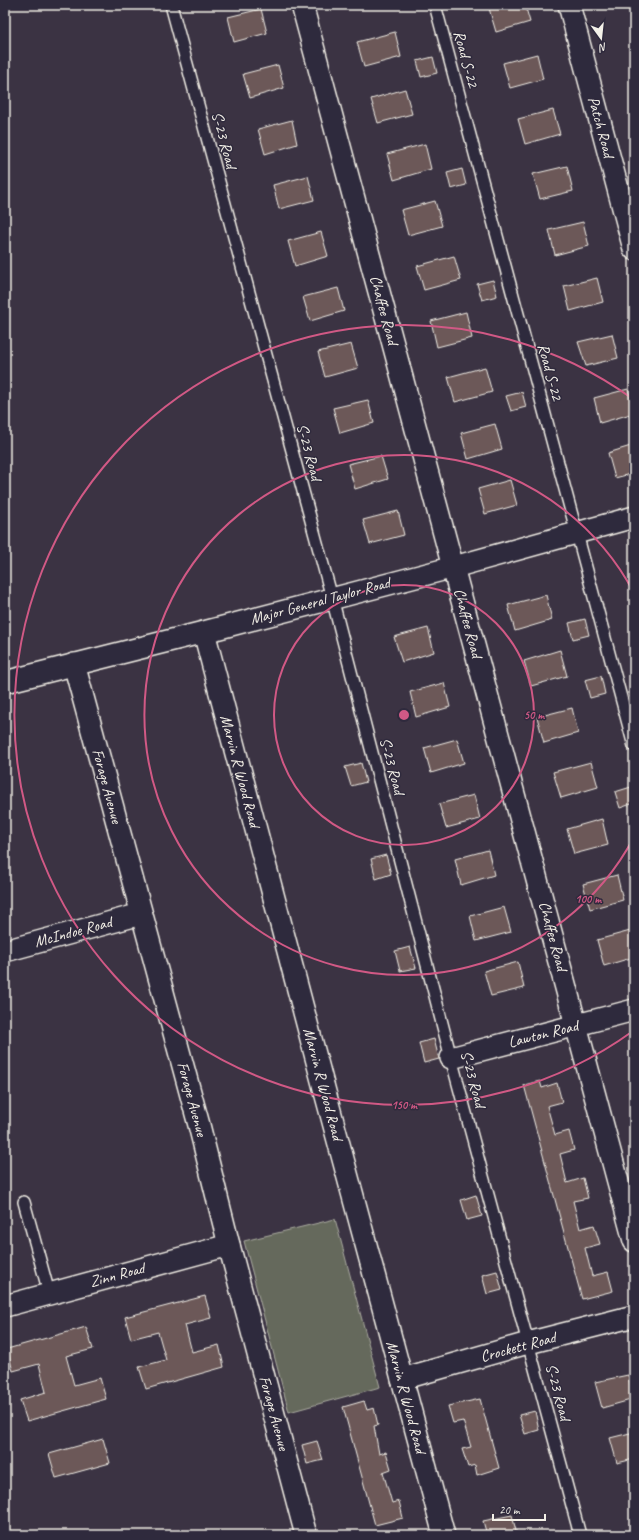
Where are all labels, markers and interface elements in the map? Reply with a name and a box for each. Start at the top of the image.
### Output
north arrow [581,18,621,58]
street label: Road S-22 [449,28,484,91]
text: N [596,40,609,56]
street label: Patch Road [583,94,619,162]
street label: S-23 Road [207,109,242,173]
street label: Chaffee Road [365,273,404,350]
street label: Road S-22 [533,341,568,404]
street label: S-23 Road [292,421,327,485]
street label: Major General Taylor Road [248,572,395,629]
street label: Chaffee Road [449,586,488,663]
text: 50 m [524,707,545,723]
centre of rings [397,708,411,722]
street label: Marvin R Wood Road [215,713,265,832]
street label: S-23 Road [375,735,410,799]
street label: Forage Avenue [87,747,127,827]
text: 100 m [575,891,602,907]
street label: Chaffee Road [534,899,573,976]
street label: McIndoe Road [32,911,116,952]
street label: Lawton Road [506,1015,583,1052]
street label: Marvin R Wood Road [298,1026,348,1145]
street label: S-23 Road [456,1048,491,1112]
street label: Forage Avenue [172,1060,212,1140]
text: 150 m [391,1097,418,1113]
street label: Zinn Road [87,1257,149,1292]
street label: Crockett Road [478,1327,561,1367]
street label: Marvin R Wood Road [381,1339,431,1458]
street label: S-23 Road [541,1361,576,1425]
street label: Forage Avenue [254,1374,294,1454]
scale bar [493,1496,545,1522]
text: 20 m [499,1502,521,1518]

